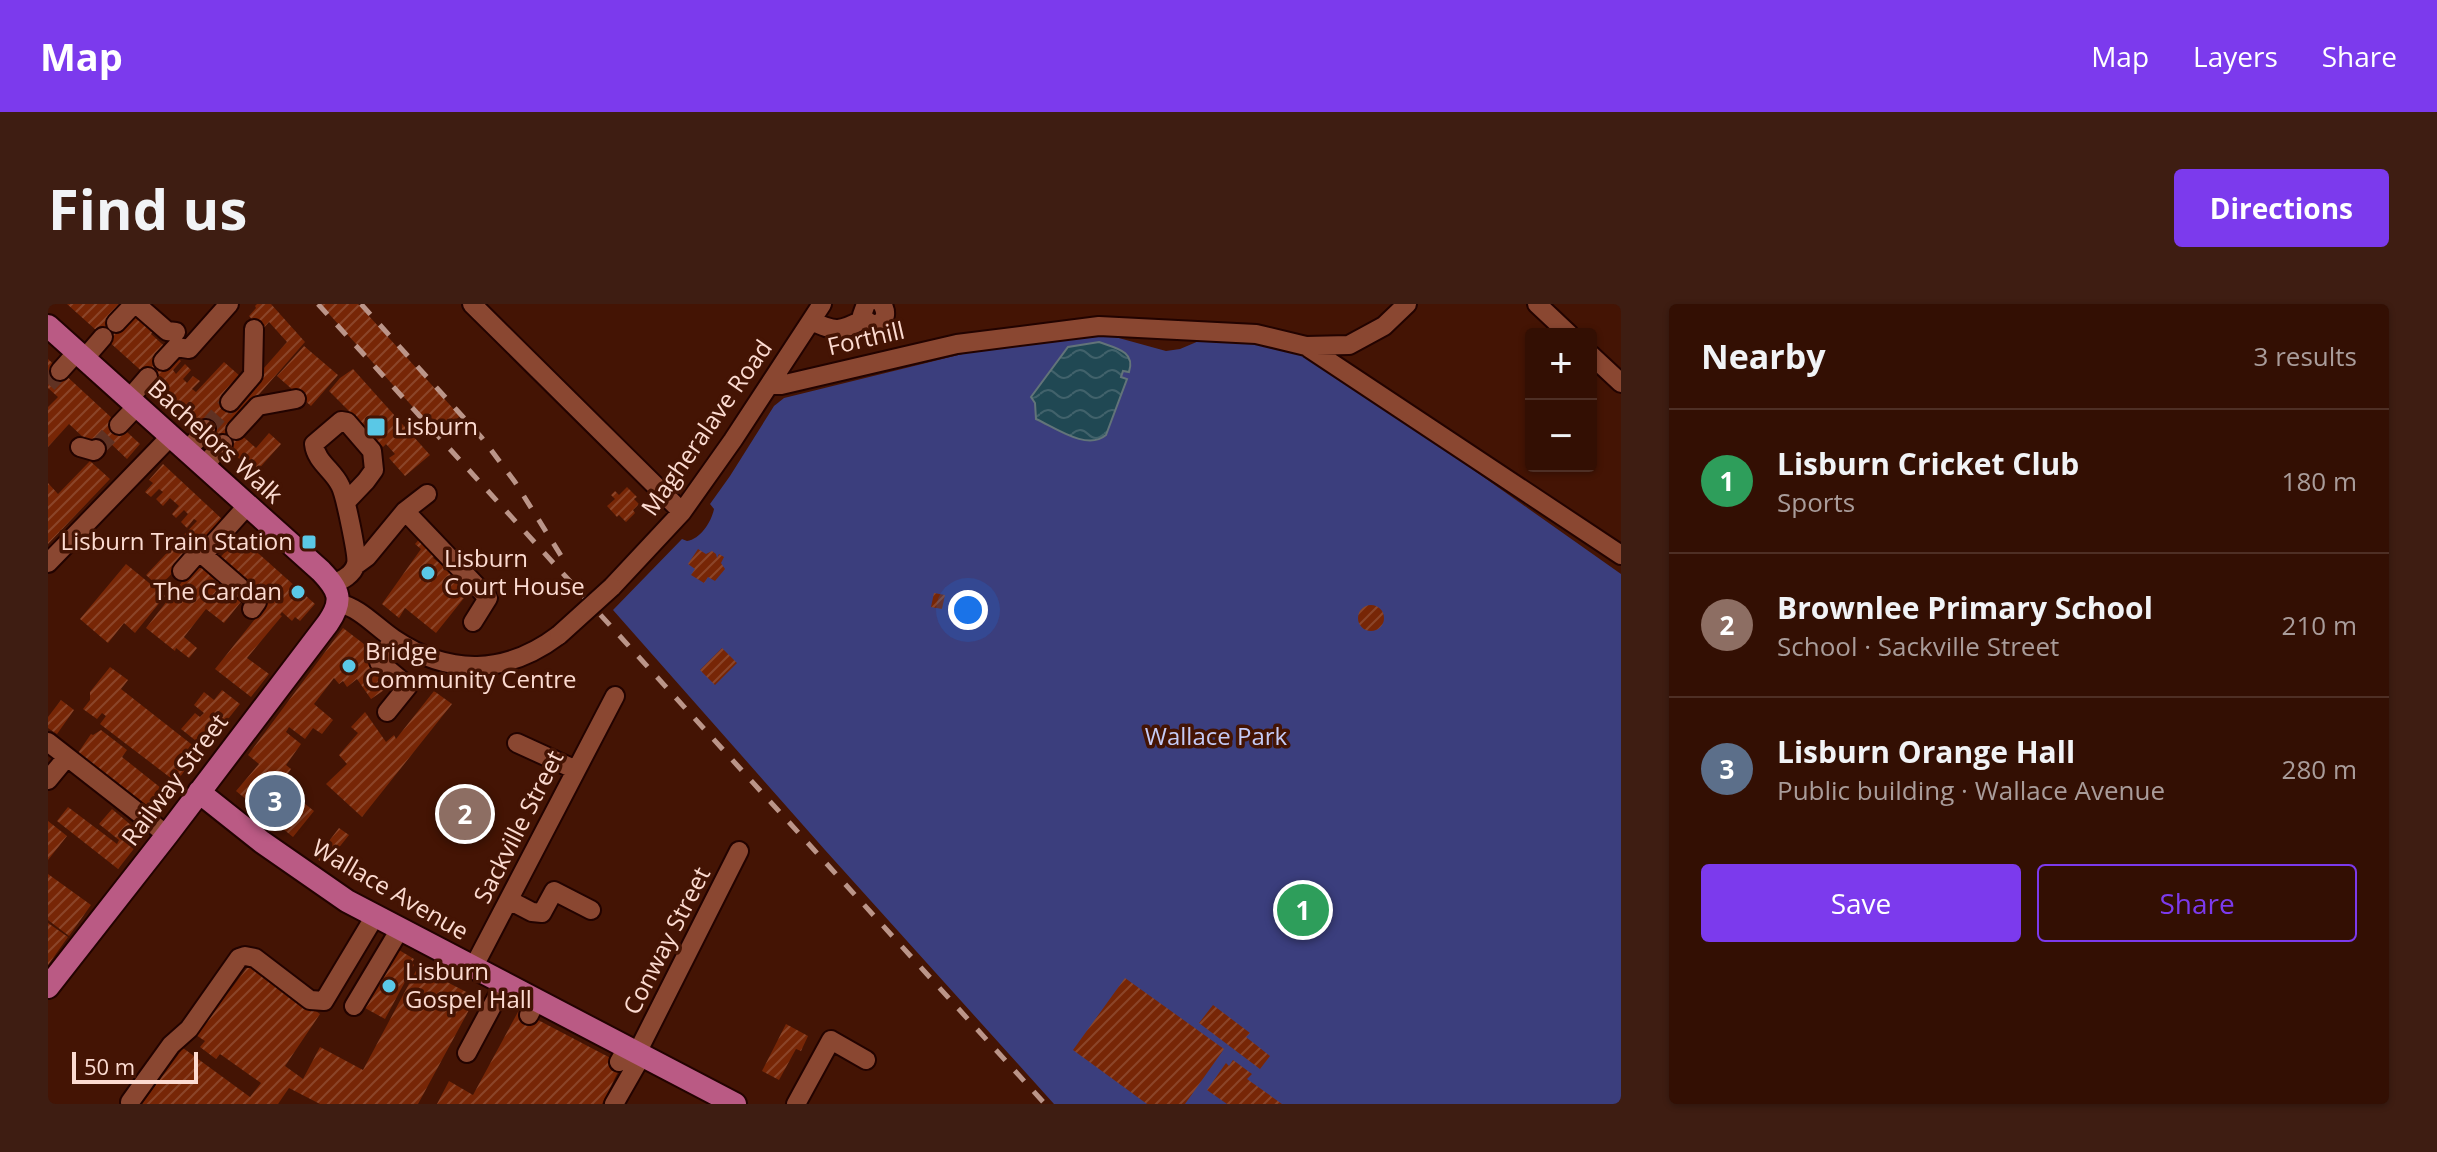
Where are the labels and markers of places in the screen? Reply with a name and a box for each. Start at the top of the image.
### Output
place label: Lisburn [394,409,478,442]
marker: Lisburn [365,416,387,438]
place label: Lisburn Train Station [61,524,293,557]
marker: Lisburn Train Station [300,533,318,551]
place label: Lisburn Court House [444,541,585,602]
marker: Lisburn Court House [419,564,437,582]
place label: The Cardan [153,574,282,607]
marker: The Cardan [289,583,307,601]
place label: Bridge Community Centre [365,634,576,695]
marker: Bridge Community Centre [340,657,358,675]
pin: 3 [249,771,301,831]
pin: 2 [439,784,491,844]
pin: 1 [1277,880,1329,940]
place label: Lisburn Gospel Hall [405,954,532,1015]
marker: Lisburn Gospel Hall [380,977,398,995]

